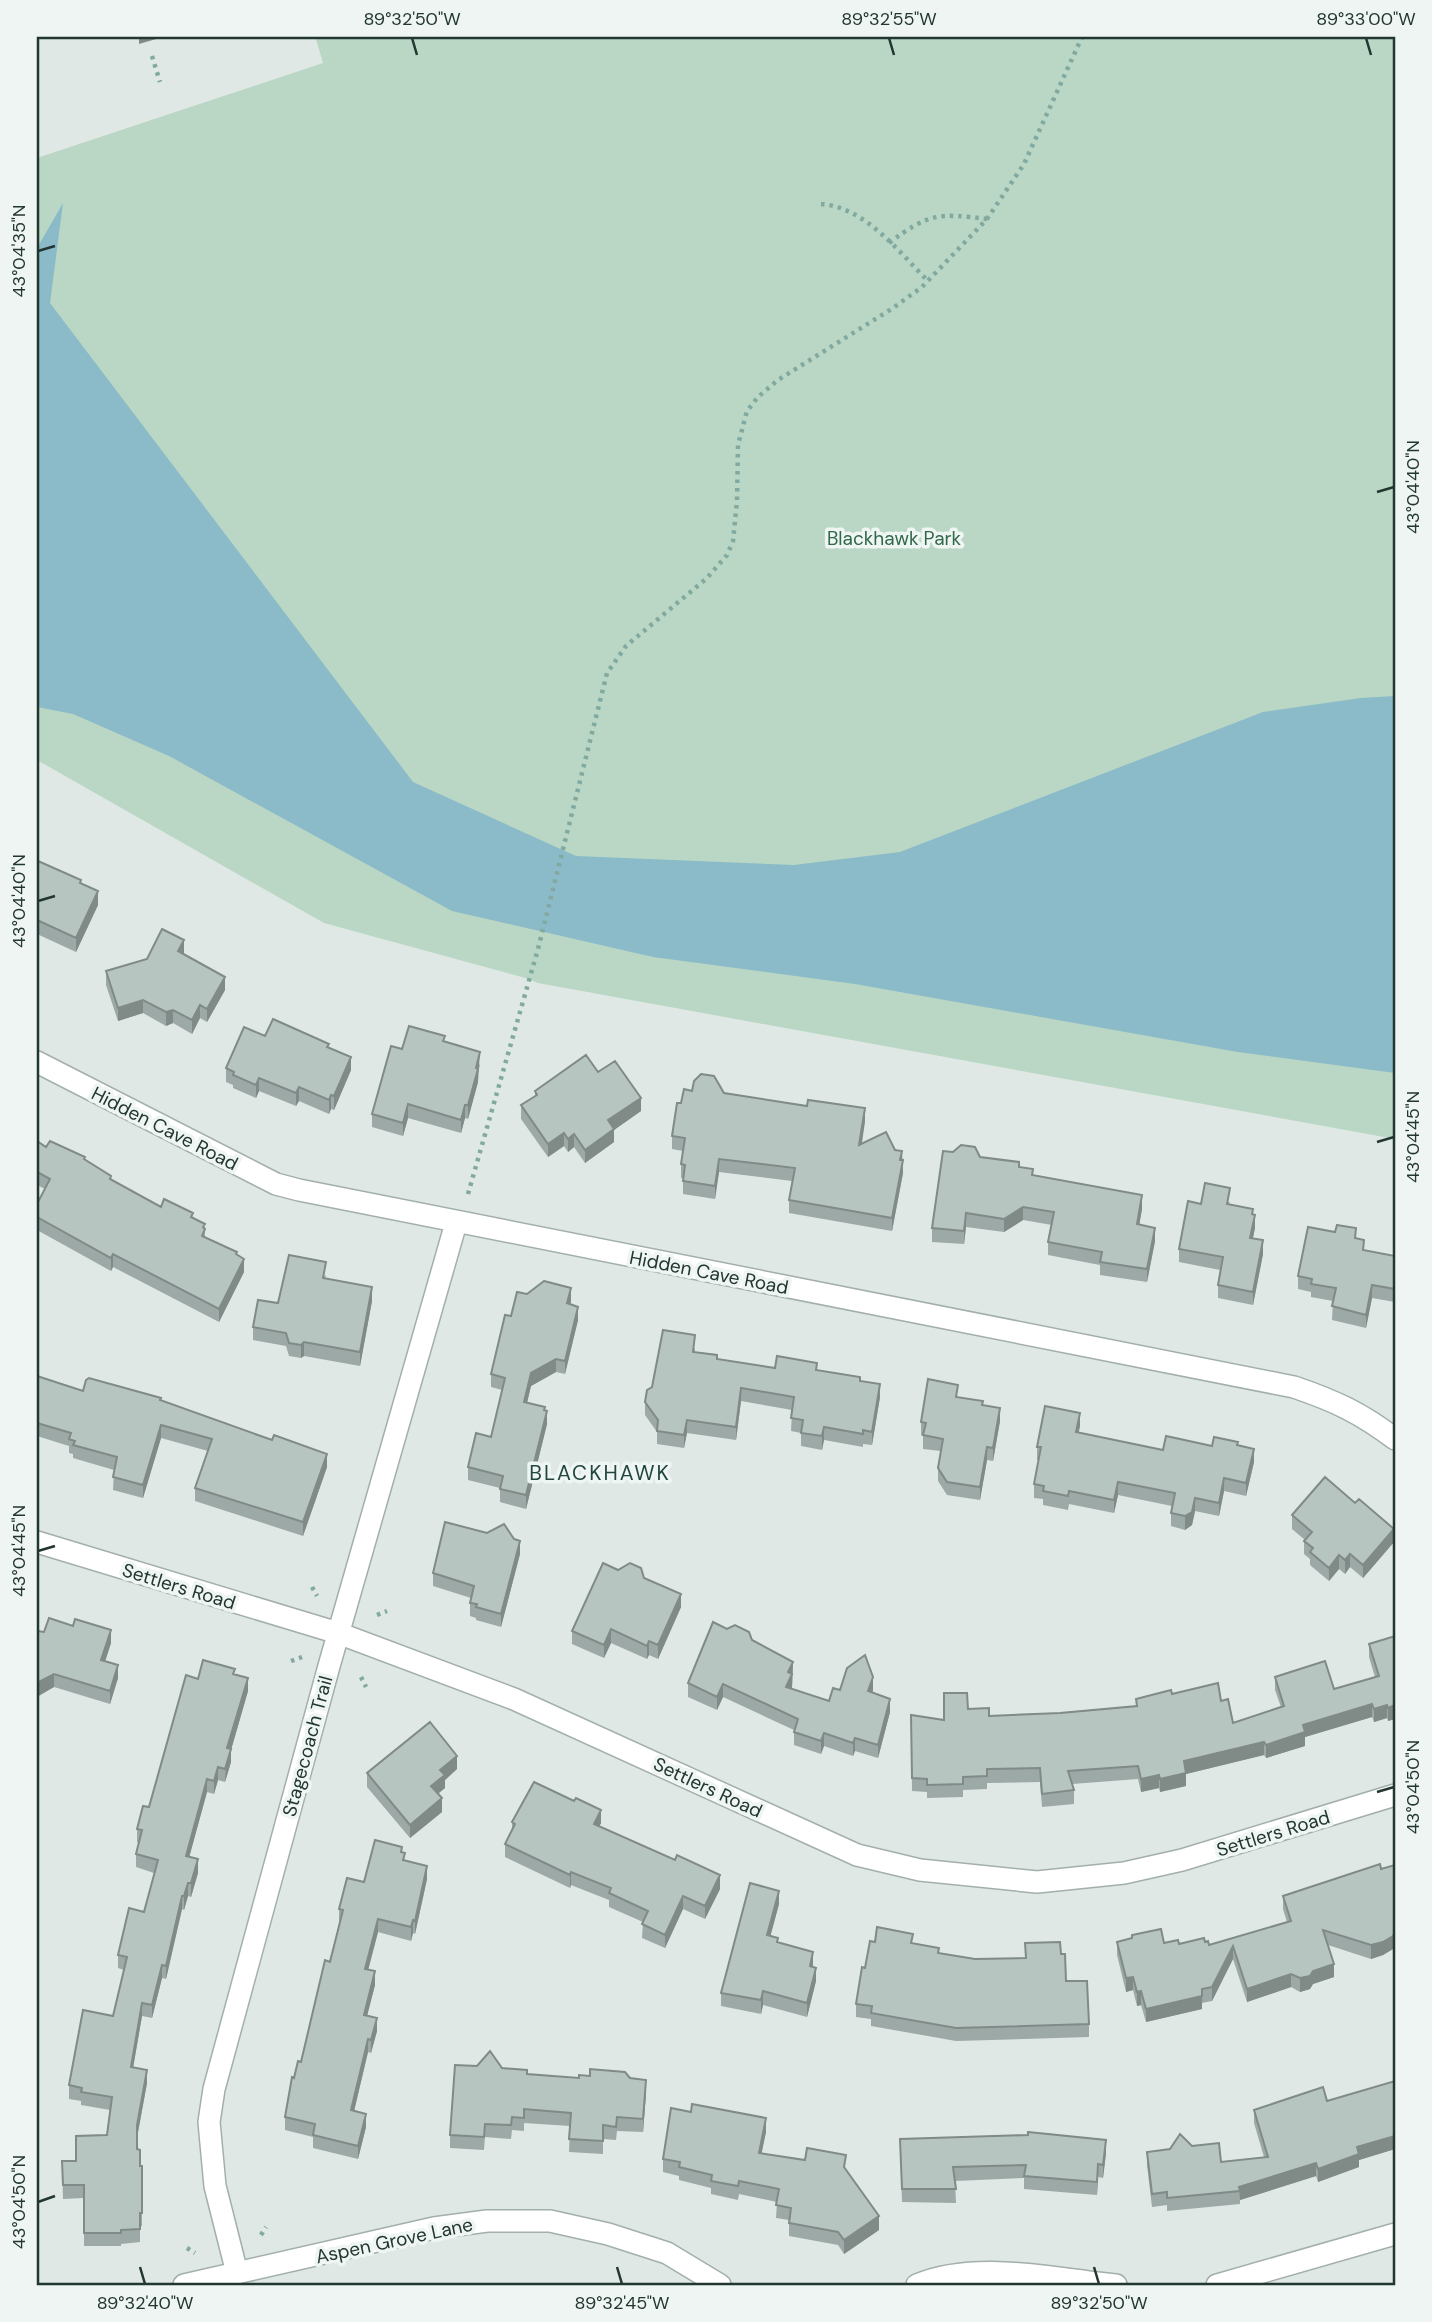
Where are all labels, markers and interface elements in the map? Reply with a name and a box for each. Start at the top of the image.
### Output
text: 89°32'50"W [363,7,461,31]
text: 89°32'55"W [841,7,937,31]
text: 89°33'00"W [1316,7,1416,31]
text: 43°04'35"N [7,205,31,297]
text: 43°04'40"N [1401,440,1425,534]
park label: Blackhawk Park [827,526,962,551]
text: 43°04'40"N [7,854,31,948]
street label: Hidden Cave Road [87,1081,242,1176]
text: 43°04'45"N [1401,1091,1425,1183]
street label: Hidden Cave Road [627,1245,790,1300]
district label: BLACKHAWK [529,1459,671,1487]
text: 43°04'45"N [7,1505,31,1597]
street label: Settlers Road [119,1557,239,1616]
street label: Stagecoach Trail [277,1673,338,1819]
text: 43°04'50"N [1401,1740,1425,1834]
street label: Settlers Road [649,1751,766,1824]
street label: Settlers Road [1213,1804,1333,1863]
text: 43°04'50"N [7,2155,31,2249]
street label: Aspen Grove Lane [313,2212,475,2269]
text: 89°32'40"W [97,2291,193,2315]
text: 89°32'45"W [574,2291,670,2315]
text: 89°32'50"W [1050,2291,1148,2315]

